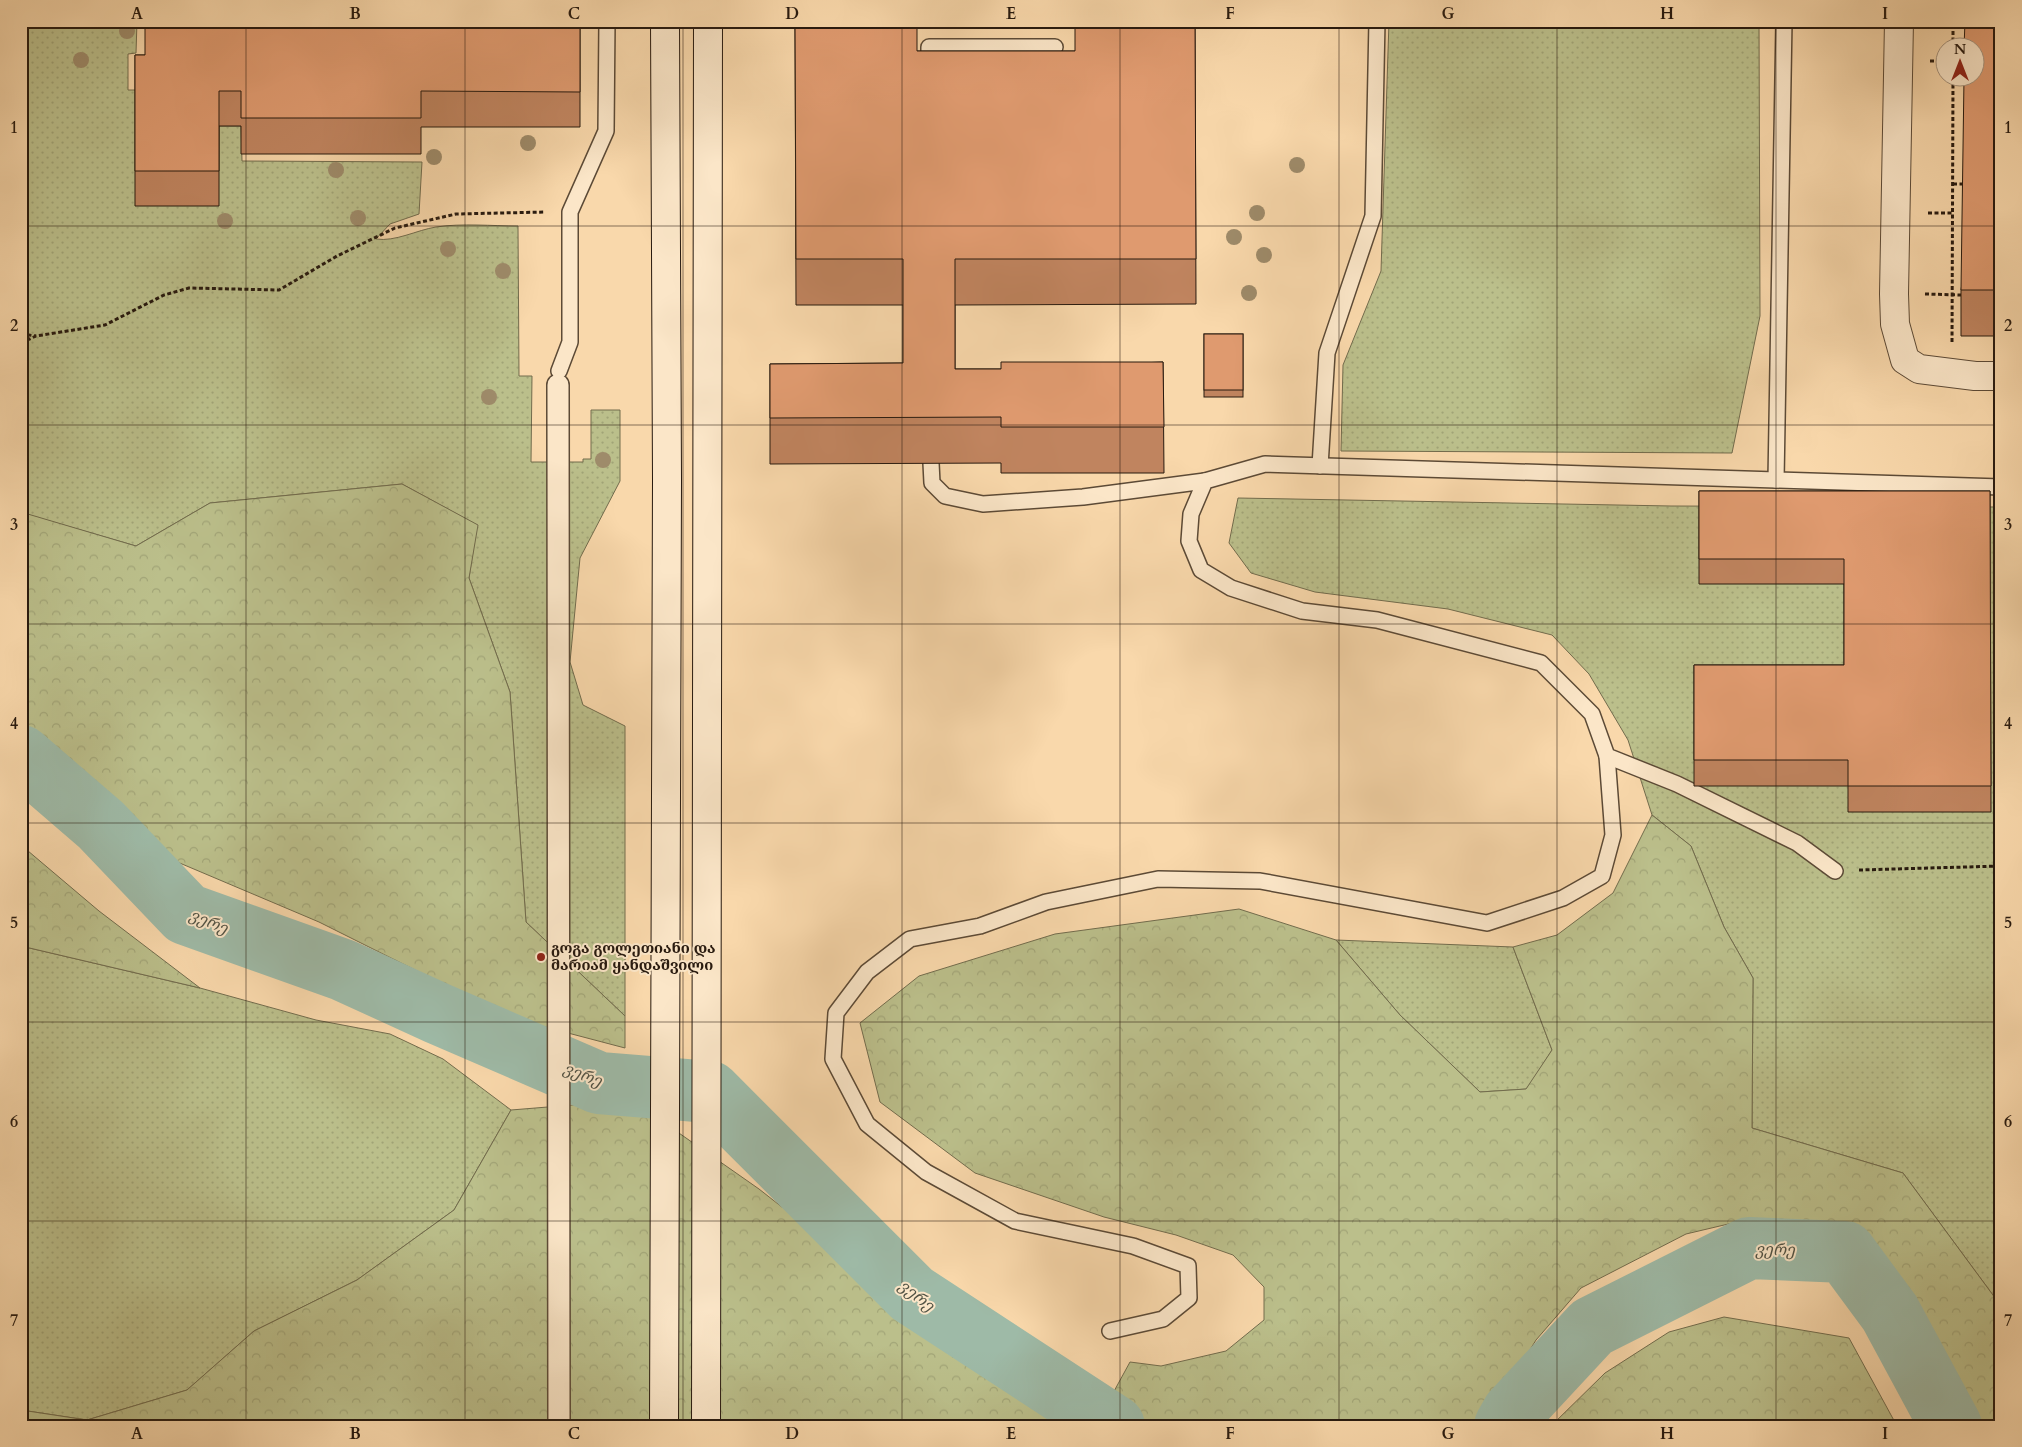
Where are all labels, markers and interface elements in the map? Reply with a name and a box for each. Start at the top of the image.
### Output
text: A [131,3,143,25]
text: B [349,3,361,25]
text: C [568,3,580,25]
text: D [785,3,799,25]
text: E [1006,3,1016,25]
text: F [1225,3,1235,25]
text: G [1441,3,1455,25]
text: H [1660,3,1674,25]
text: I [1882,3,1888,25]
north arrow [1934,38,1984,88]
text: N [1954,40,1966,59]
text: 1 [10,117,18,139]
text: 1 [2004,117,2012,139]
text: 2 [10,315,18,337]
text: 2 [2004,315,2012,337]
text: 3 [10,514,18,536]
text: 3 [2004,514,2012,536]
text: 4 [10,713,18,735]
text: 4 [2004,713,2012,735]
water label: ვერე [186,904,232,940]
text: 5 [10,912,18,934]
text: 5 [2004,912,2012,934]
place label: გოგა გოლეთიანი და მარიამ ყანდაშვილი [551,938,716,975]
marker: გოგა გოლეთიანი და მარიამ ყანდაშვილი [535,951,547,963]
water label: ვერე [560,1058,606,1093]
text: 6 [10,1111,18,1133]
text: 6 [2004,1111,2012,1133]
water label: ვერე [1755,1239,1796,1261]
water label: ვერე [894,1275,940,1317]
text: 7 [10,1310,18,1332]
text: 7 [2004,1310,2012,1332]
text: A [131,1423,143,1445]
text: B [349,1423,361,1445]
text: C [568,1423,580,1445]
text: D [785,1423,799,1445]
text: E [1006,1423,1016,1445]
text: F [1225,1423,1235,1445]
text: G [1441,1423,1455,1445]
text: H [1660,1423,1674,1445]
text: I [1882,1423,1888,1445]

